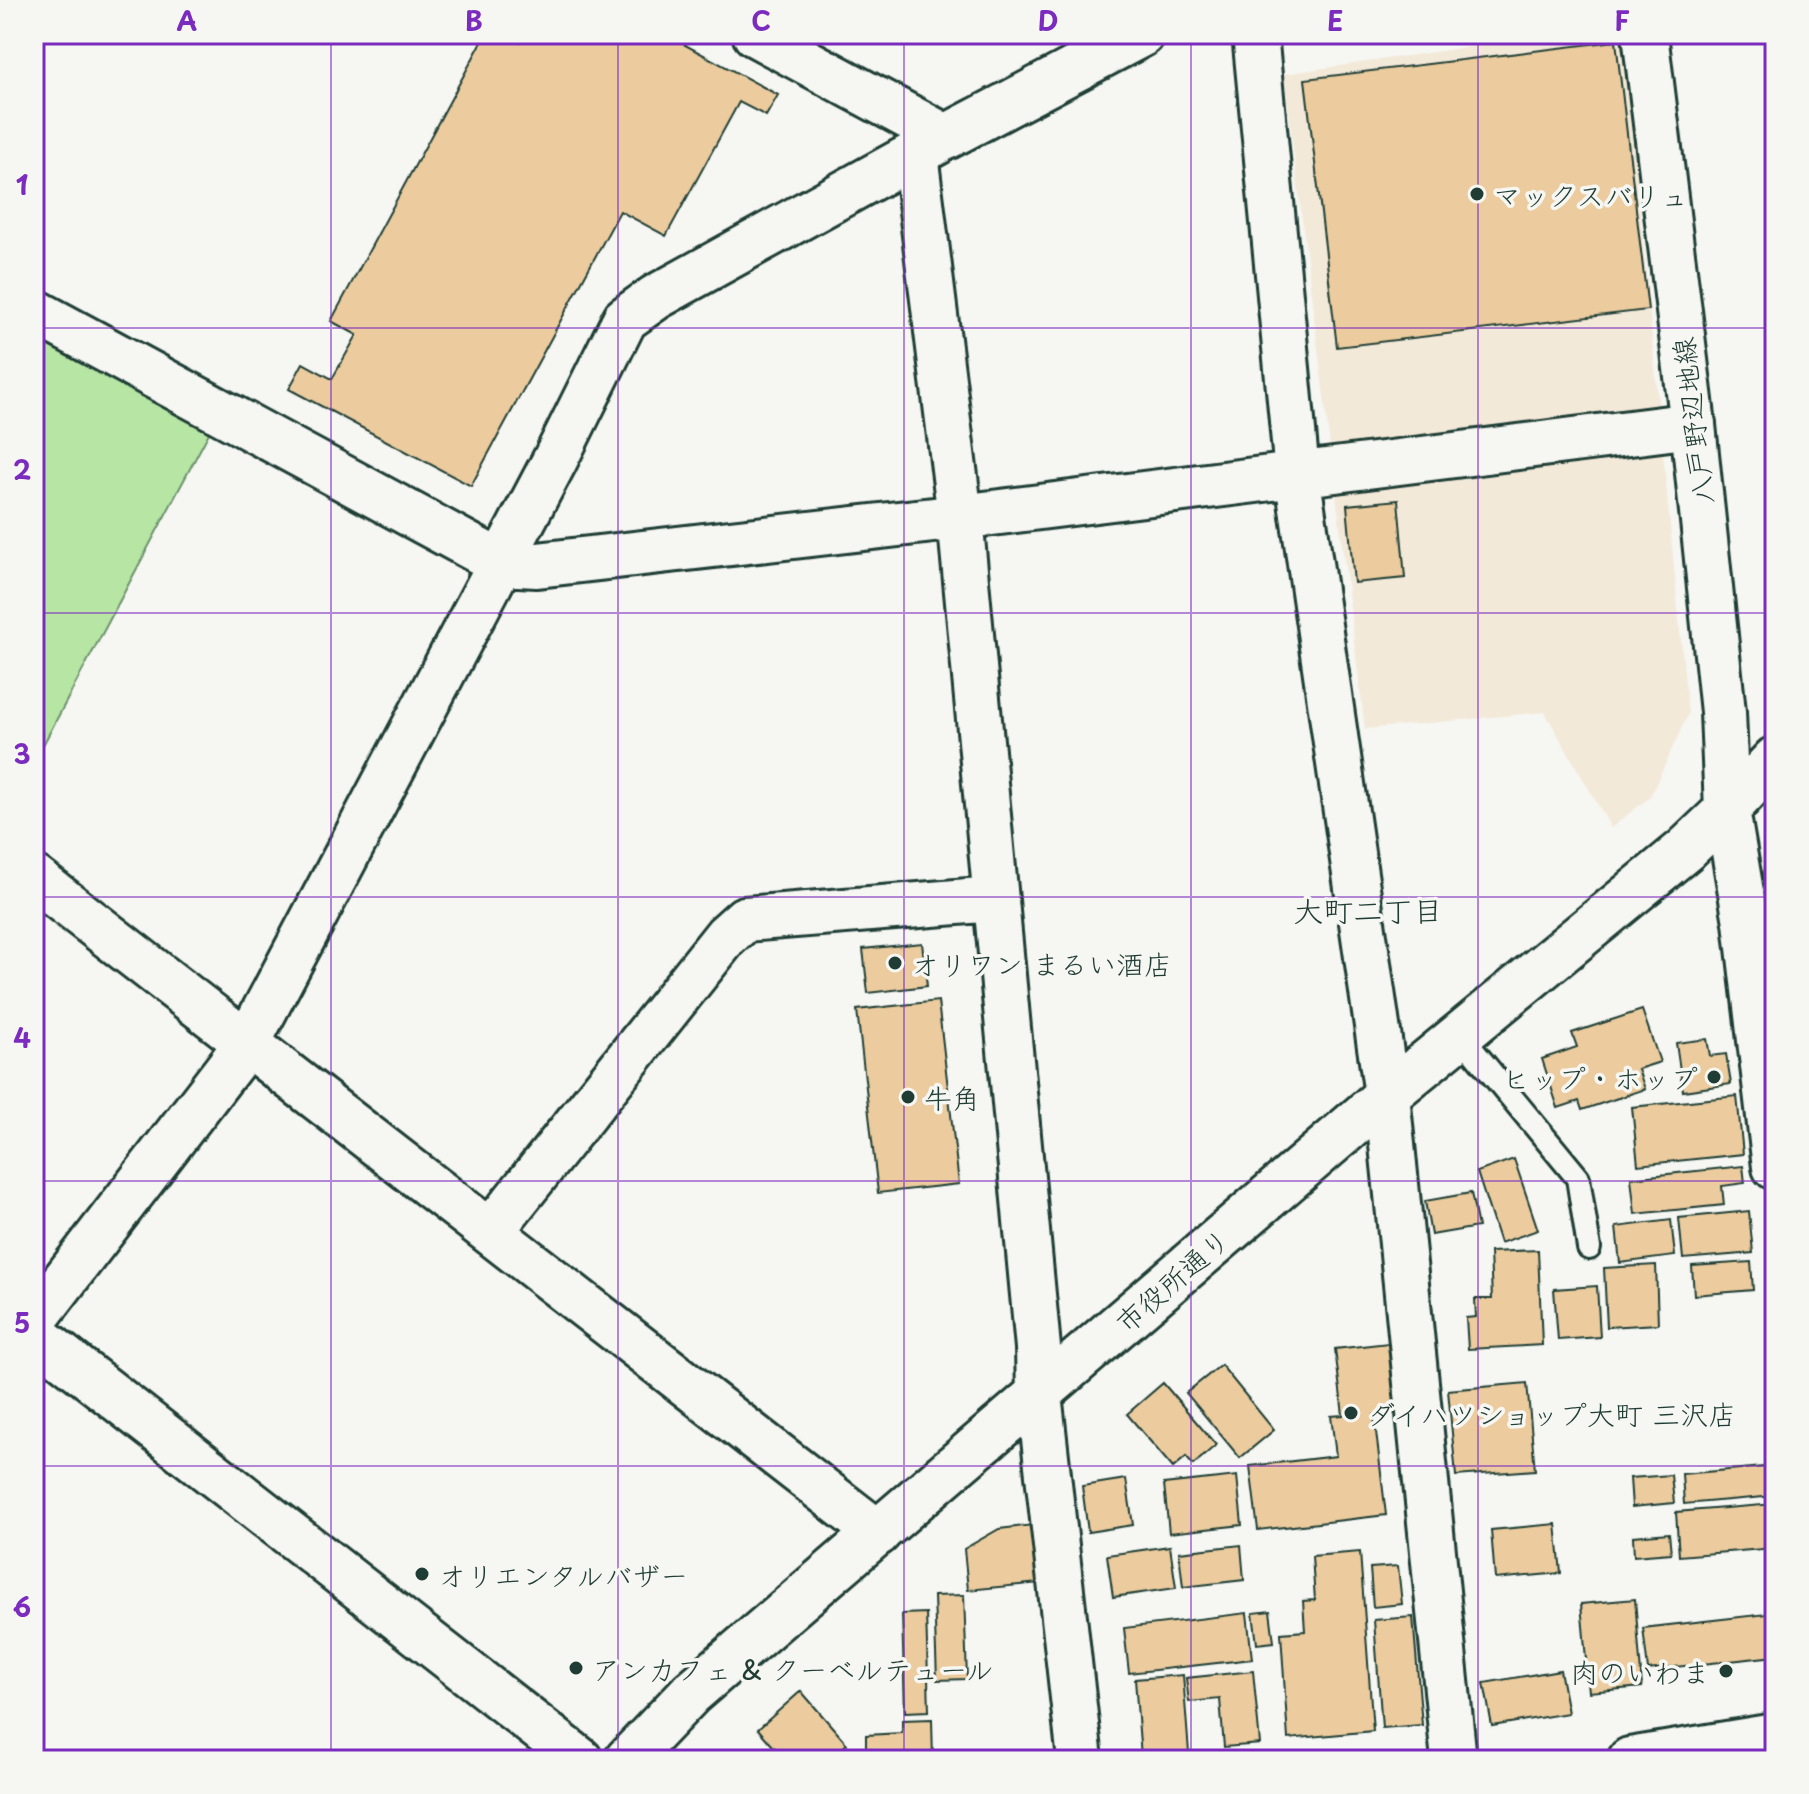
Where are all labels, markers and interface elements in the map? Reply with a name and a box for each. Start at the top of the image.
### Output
text: A [177,1,197,40]
text: B [465,1,483,40]
text: C [751,1,771,40]
text: D [1038,1,1058,40]
text: E [1327,1,1343,40]
text: F [1614,1,1630,40]
text: 1 [16,165,28,204]
place label: マックスバリュ [1493,173,1688,216]
marker: マックスバリュ [1468,185,1486,203]
street label: 八戸野辺地線 [1660,335,1724,507]
text: 2 [13,450,31,489]
text: 3 [13,734,31,773]
district label: 大町二丁目 [1293,887,1443,932]
place label: オリワン まるい酒店 [911,942,1172,985]
marker: オリワン まるい酒店 [886,954,904,972]
text: 4 [13,1018,31,1057]
place label: ヒップ・ホップ [1502,1056,1698,1099]
marker: ヒップ・ホップ [1705,1068,1723,1086]
place label: 牛角 [924,1076,980,1119]
marker: 牛角 [899,1088,917,1106]
street label: 市役所通り [1105,1218,1239,1342]
text: 5 [14,1303,30,1342]
place label: ダイハツショップ大町 三沢店 [1367,1392,1736,1435]
marker: ダイハツショップ大町 三沢店 [1342,1404,1360,1422]
place label: オリエンタルバザー [438,1553,688,1596]
marker: オリエンタルバザー [413,1565,431,1583]
text: 6 [13,1587,31,1626]
place label: アンカフェ & クーベルテュール [592,1647,994,1690]
place label: 肉のいわま [1570,1650,1710,1693]
marker: アンカフェ & クーベルテュール [567,1659,585,1677]
marker: 肉のいわま [1717,1662,1735,1680]

